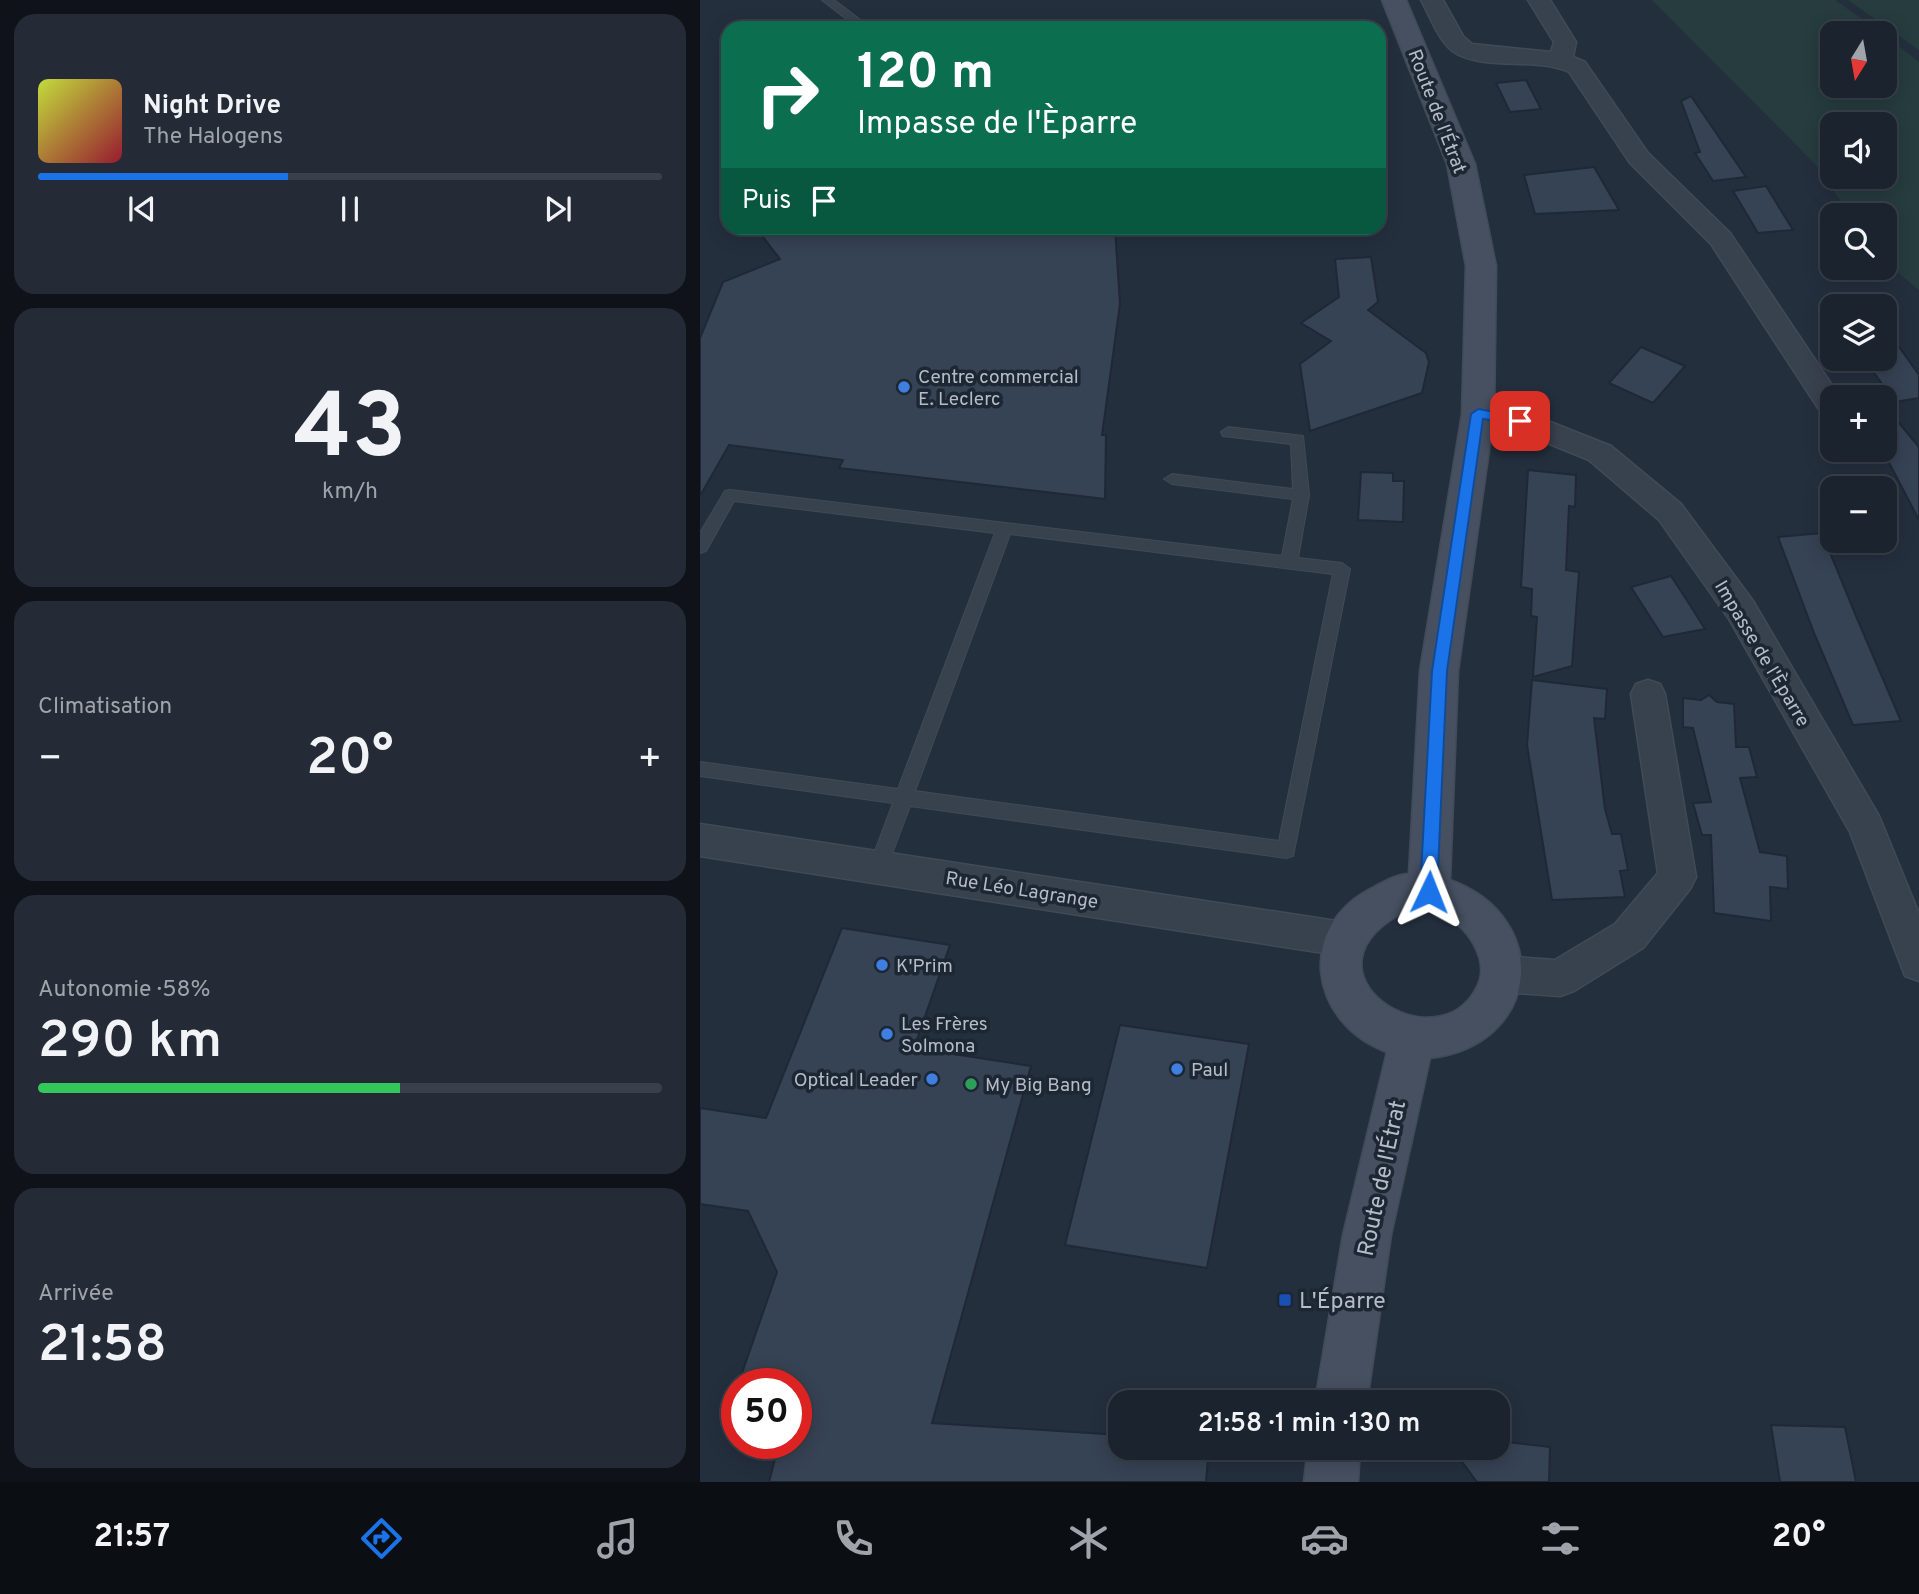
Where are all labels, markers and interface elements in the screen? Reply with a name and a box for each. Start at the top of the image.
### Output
north arrow [1820,21,1897,98]
map controls [1820,21,1897,553]
text: 120 m [857,44,994,106]
street label: Route de l'Étrat [1401,46,1472,177]
icon: right [742,49,833,140]
text: Night Drive [143,90,281,123]
text: Impasse de l'Èparre [857,105,1137,145]
button: sound [1820,112,1897,189]
text: The Halogens [143,123,283,152]
icon: arrive [805,182,843,220]
text: Puis [742,185,791,218]
icon: previous [123,190,161,228]
icon: pause [331,190,369,228]
icon: next [539,190,577,228]
button: search [1820,203,1897,280]
button: layers [1820,294,1897,371]
place label: Centre commercial E. Leclerc [918,366,1079,412]
text: 43 [293,375,407,490]
marker: Centre commercial E. Leclerc [896,379,912,395]
button: + [1820,385,1897,462]
pin [1490,391,1550,451]
icon: arrive [1501,402,1539,440]
button: − [1820,476,1897,553]
text: km/h [322,478,378,507]
street label: Impasse de l'Èparre [1708,576,1815,732]
text: Climatisation [38,693,172,722]
text: 20° [306,727,394,793]
text: − [38,736,63,785]
text: + [637,736,662,785]
position arrow [1392,855,1466,929]
street label: Rue Léo Lagrange [944,867,1100,915]
place label: K'Prim [896,955,953,979]
marker: K'Prim [874,957,890,973]
text: Autonomie · 58% [38,976,211,1005]
text: 290 km [38,1010,222,1076]
place label: Les Frères Solmona [901,1013,988,1059]
marker: Les Frères Solmona [879,1026,895,1042]
place label: Paul [1191,1059,1228,1083]
marker: Paul [1169,1061,1185,1077]
place label: Optical Leader [794,1069,919,1093]
marker: Optical Leader [924,1071,940,1087]
place label: My Big Bang [985,1074,1092,1098]
marker: My Big Bang [963,1076,979,1092]
street label: Route de l'Étrat [1352,1098,1414,1259]
text: Arrivée [38,1280,114,1309]
place label: L'Éparre [1299,1287,1386,1317]
marker: L'Éparre [1277,1292,1293,1308]
text: 21:58 [38,1314,167,1380]
speed limit sign: 50 [721,1368,812,1459]
text: 21:58 · 1 min · 130 m [1198,1408,1420,1441]
icon: directions [357,1514,406,1563]
icon: music [593,1514,642,1563]
icon: phone [829,1514,878,1563]
icon: climate [1064,1514,1113,1563]
icon: car [1300,1514,1349,1563]
icon: filters [1536,1514,1585,1563]
text: 21:57 [93,1518,170,1558]
text: 20° [1772,1518,1826,1558]

